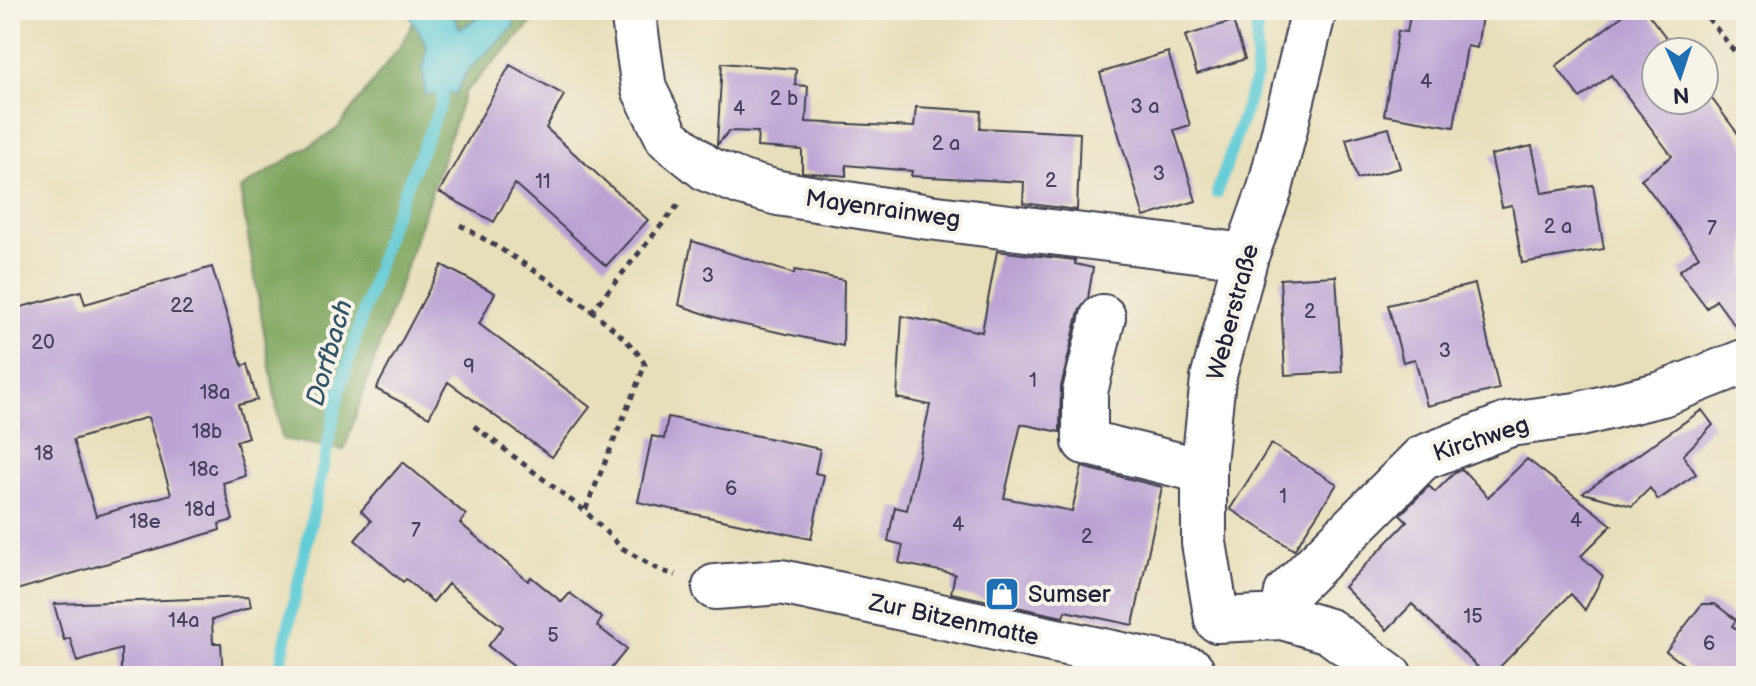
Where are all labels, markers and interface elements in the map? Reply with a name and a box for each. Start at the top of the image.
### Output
north arrow [1640,36,1720,116]
house number: 4 [1420,70,1432,94]
text: N [1672,81,1690,108]
house number: 2 b [770,87,798,111]
house number: 3 a [1130,95,1160,119]
house number: 4 [733,97,745,121]
house number: 2 a [932,132,960,156]
house number: 3 [1153,162,1165,186]
house number: 2 [1045,169,1057,193]
house number: 11 [535,170,551,194]
street label: Mayenrainweg [804,184,962,234]
house number: 2 a [1544,215,1572,239]
house number: 7 [1707,217,1717,241]
street label: Weberstraße [1201,241,1265,383]
house number: 3 [702,264,714,288]
house number: 22 [170,294,194,318]
water label: Dorfbach [300,297,360,409]
house number: 2 [1304,300,1316,324]
house number: 20 [31,331,55,355]
house number: 3 [1439,339,1451,363]
house number: 9 [463,355,475,379]
house number: 1 [1029,369,1037,393]
house number: 18a [200,381,230,405]
street label: Kirchweg [1429,410,1533,468]
house number: 18b [192,420,222,444]
house number: 18 [34,442,54,466]
house number: 18c [189,458,219,482]
house number: 6 [725,477,737,501]
house number: 1 [1279,485,1287,509]
house number: 18d [185,498,215,522]
house number: 4 [1570,509,1582,533]
house number: 18e [129,510,161,534]
house number: 4 [952,513,964,537]
house number: 7 [411,519,421,543]
house number: 2 [1081,525,1093,549]
shop icon: Sumser [983,575,1021,613]
place label: Sumser [1028,580,1111,609]
street label: Zur Bitzenmatte [866,588,1041,652]
house number: 15 [1463,605,1483,629]
house number: 14a [168,609,200,633]
house number: 5 [547,624,559,648]
house number: 6 [1703,632,1715,656]

